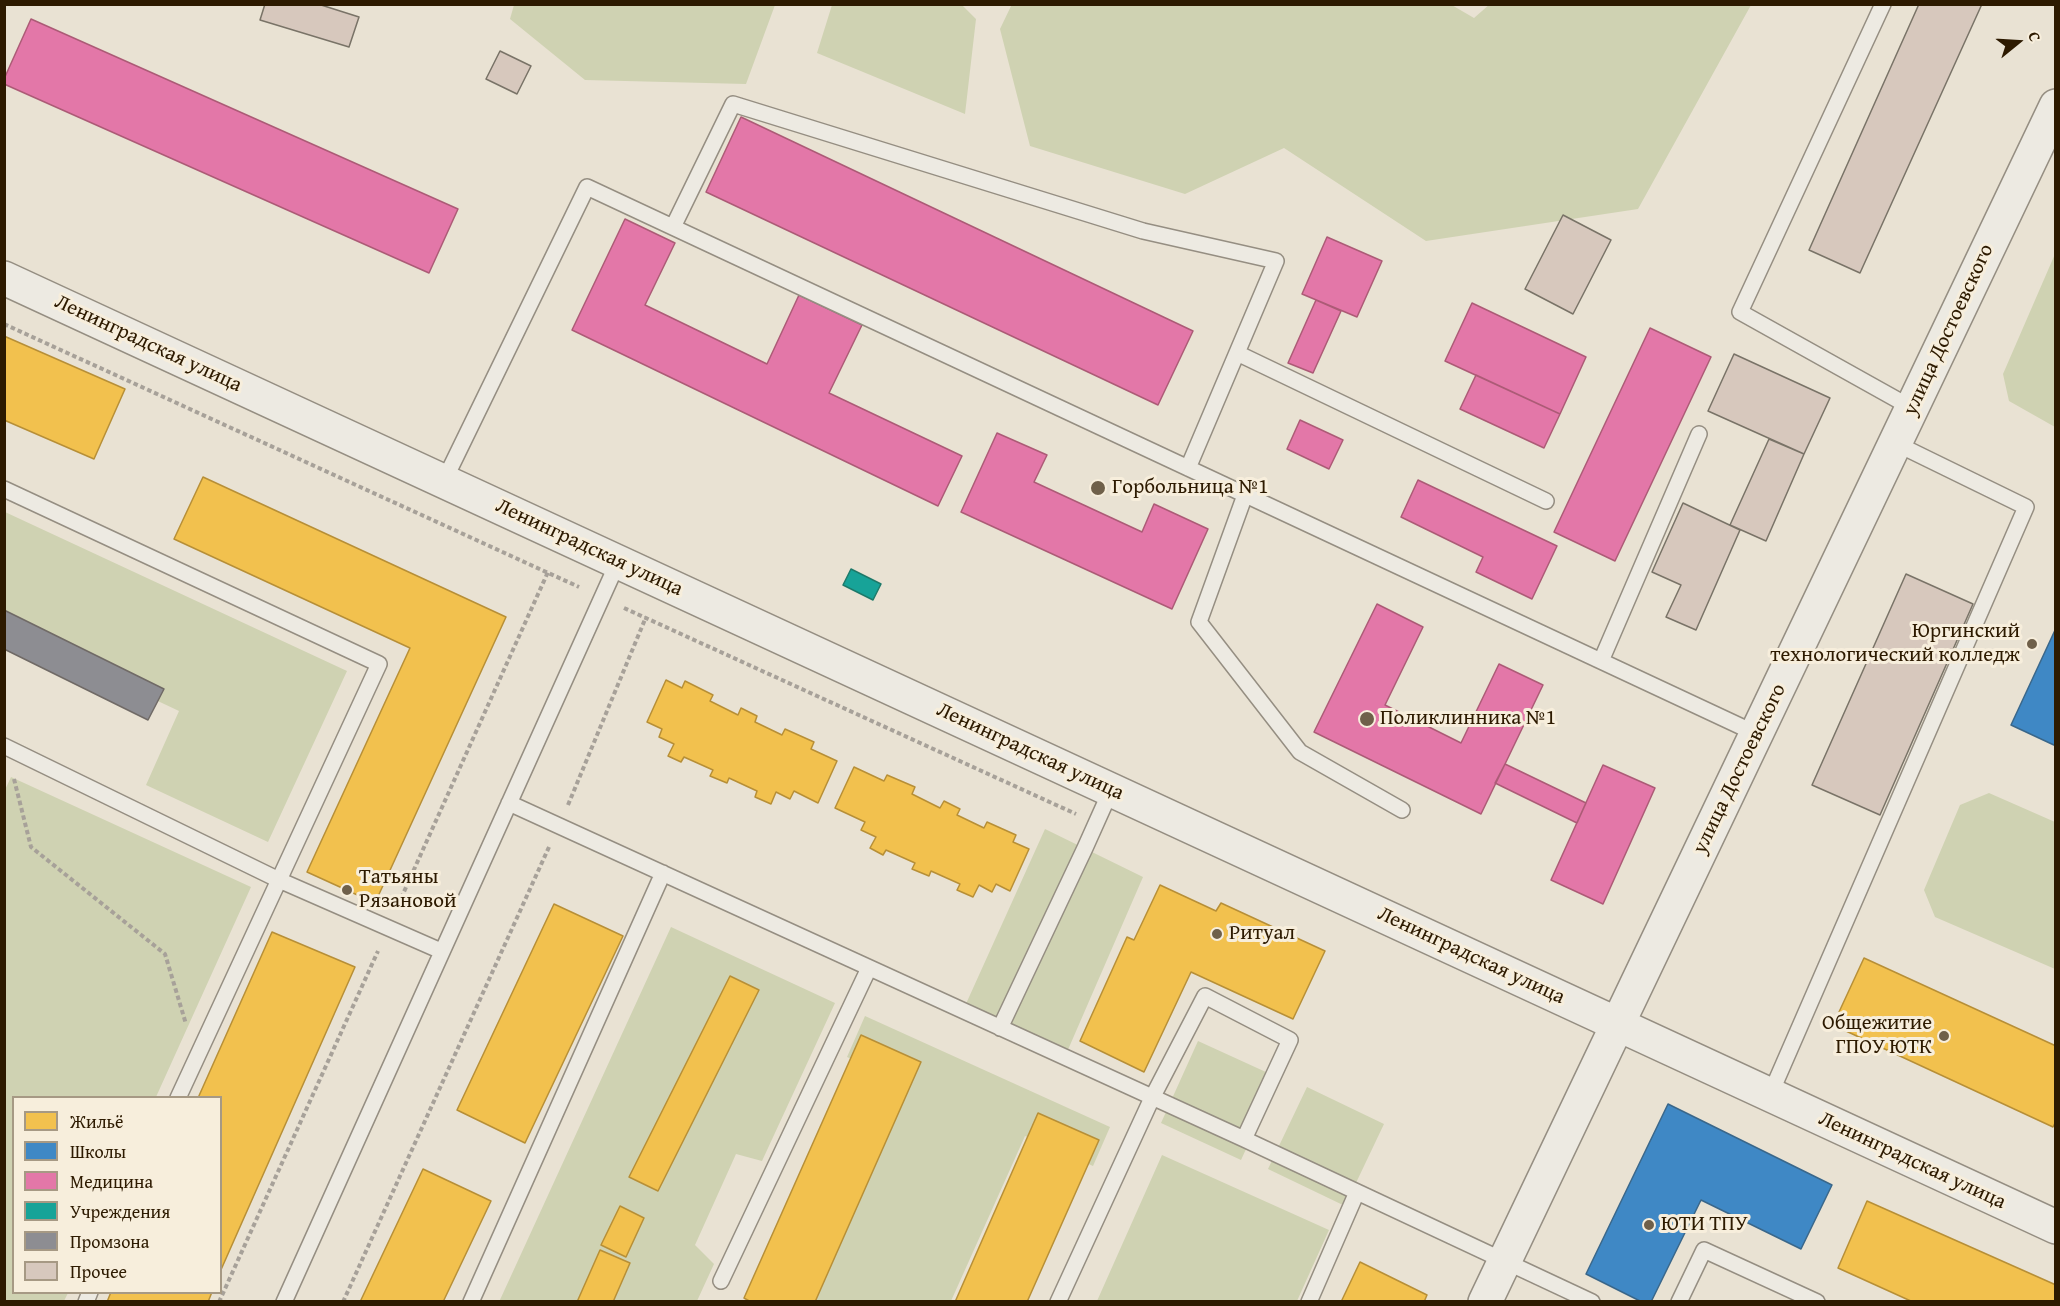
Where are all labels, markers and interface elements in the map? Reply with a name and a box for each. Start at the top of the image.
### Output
north arrow [1988,12,2048,72]
text: С [2022,28,2048,44]
street label: улица Достоевского [1898,240,2000,420]
street label: Ленинградская улица [50,289,246,399]
place label: Горбольница №1 [1112,475,1268,501]
marker: Горбольница №1 [1089,479,1107,497]
street label: Ленинградская улица [491,493,687,603]
place label: Юргинский технологический колледж [1770,619,2020,669]
marker: Юргинский технологический колледж [2025,637,2039,651]
street label: улица Достоевского [1688,680,1792,858]
street label: Ленинградская улица [932,697,1128,807]
place label: Поликлинника №1 [1380,706,1556,732]
marker: Поликлинника №1 [1358,710,1376,728]
place label: Татьяны Рязановой [359,865,456,915]
marker: Татьяны Рязановой [340,883,354,897]
street label: Ленинградская улица [1373,901,1569,1011]
place label: Ритуал [1229,921,1295,947]
marker: Ритуал [1210,927,1224,941]
place label: Общежитие ГПОУ ЮТК [1822,1011,1932,1061]
marker: Общежитие ГПОУ ЮТК [1937,1029,1951,1043]
legend [12,1096,222,1294]
street label: Ленинградская улица [1814,1106,2010,1216]
text: Жильё [70,1108,124,1135]
text: Школы [70,1138,126,1165]
text: Медицина [70,1168,153,1195]
text: Учреждения [70,1198,170,1225]
place label: ЮТИ ТПУ [1661,1212,1748,1238]
marker: ЮТИ ТПУ [1642,1218,1656,1232]
text: Промзона [70,1228,149,1255]
text: Прочее [70,1258,127,1285]

